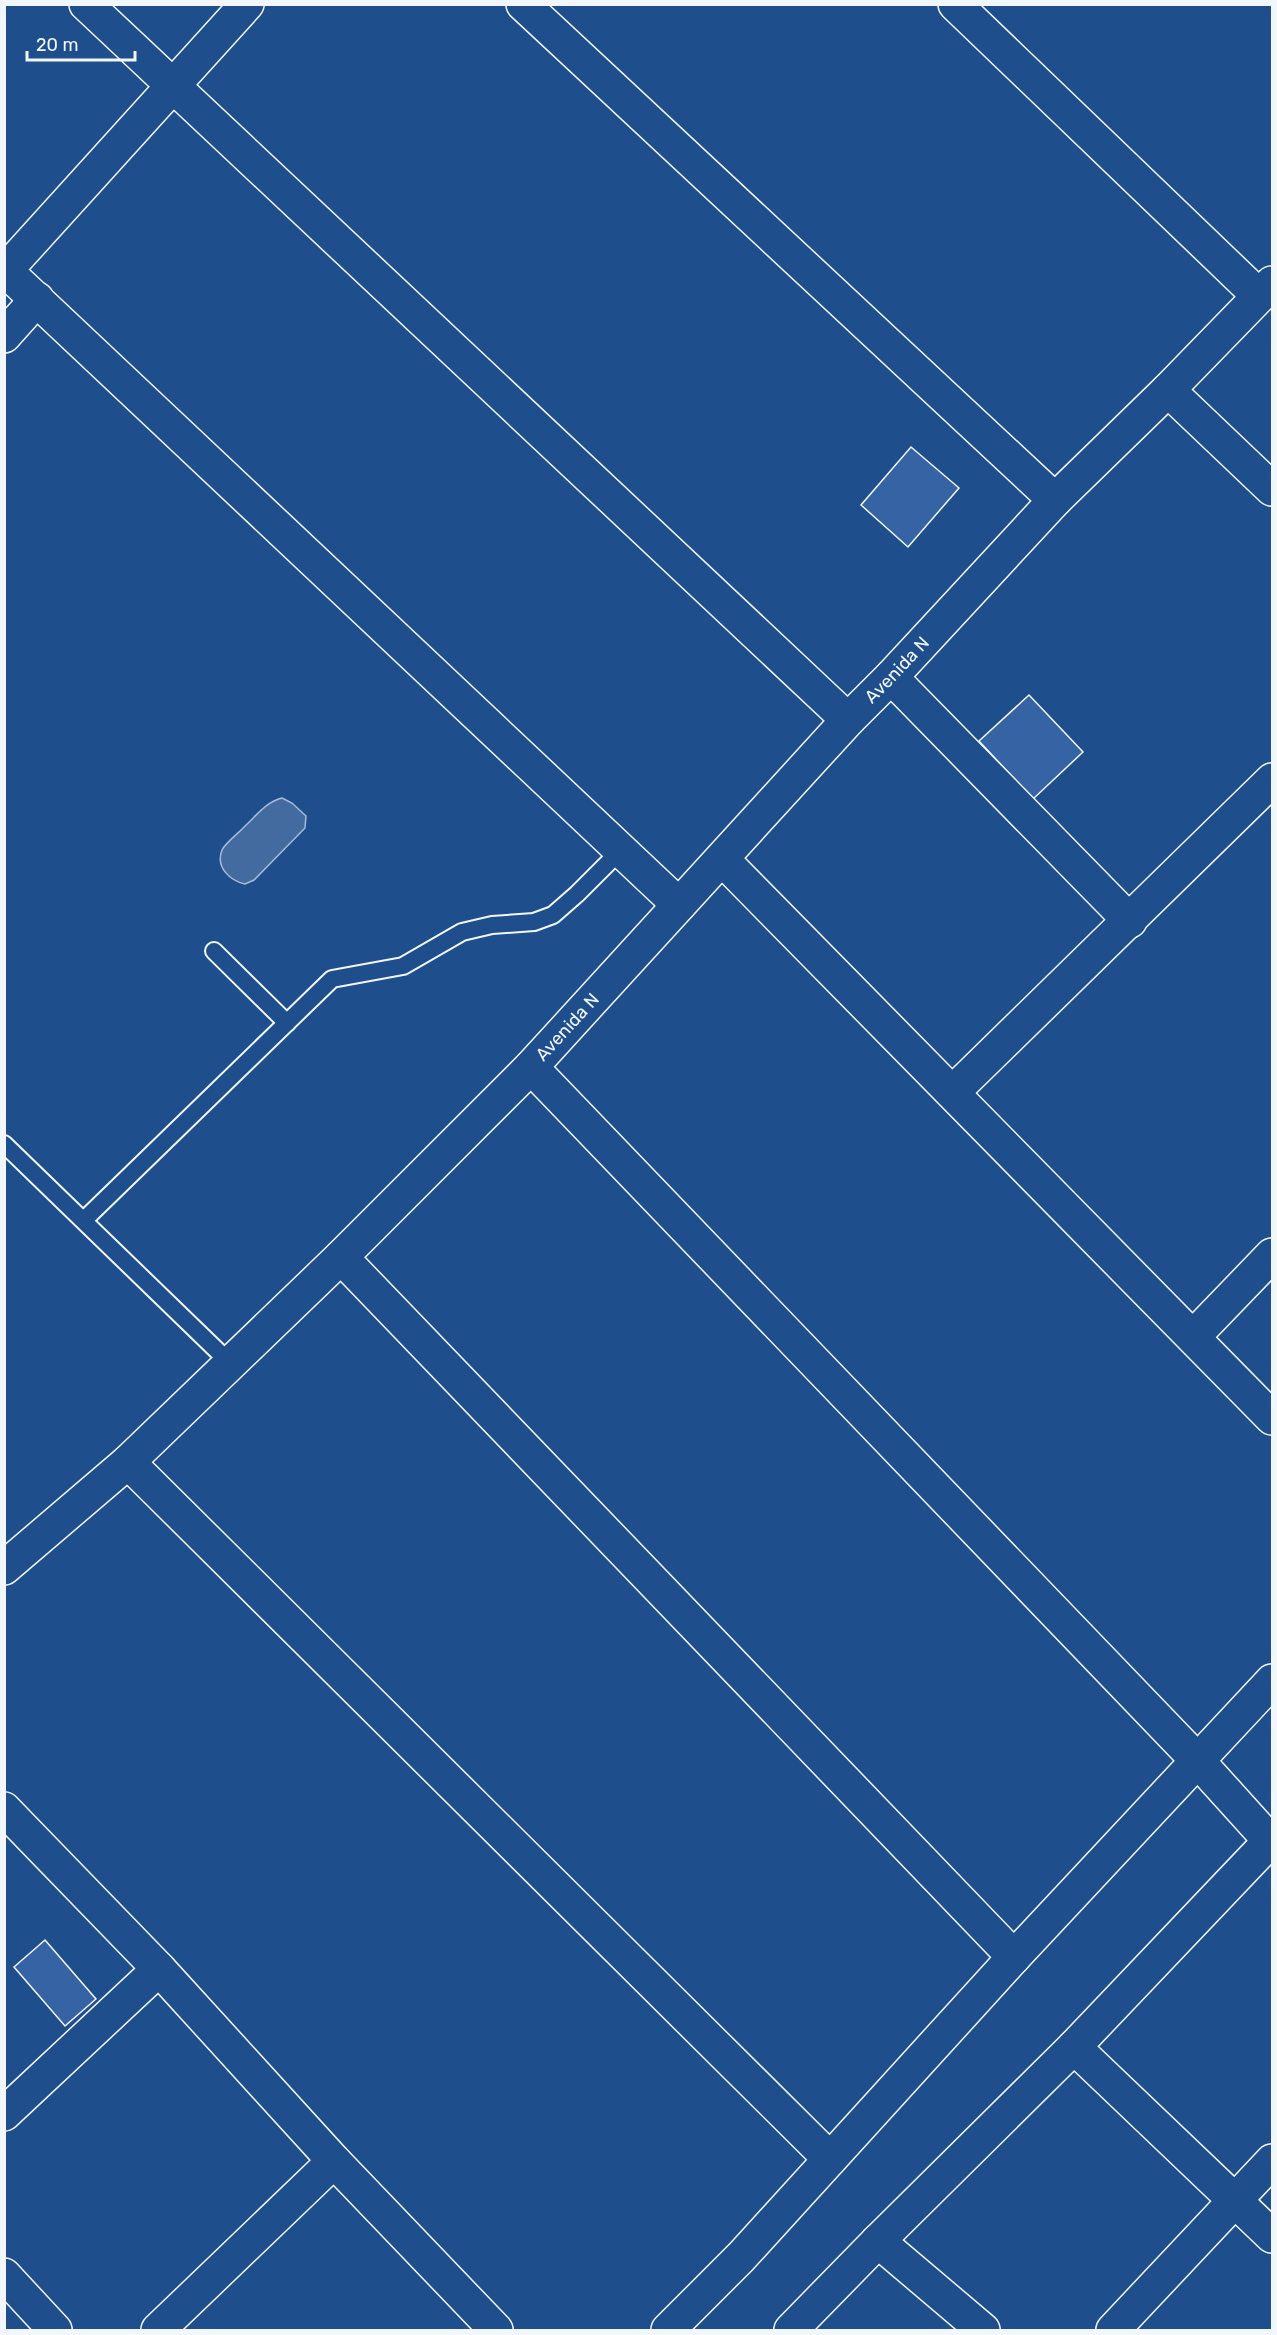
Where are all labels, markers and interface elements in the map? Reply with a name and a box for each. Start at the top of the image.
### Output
scale bar [27,24,135,62]
text: 20 m [36,34,78,56]
street label: Avenida N [860,632,934,708]
street label: Avenida N [531,989,604,1066]

